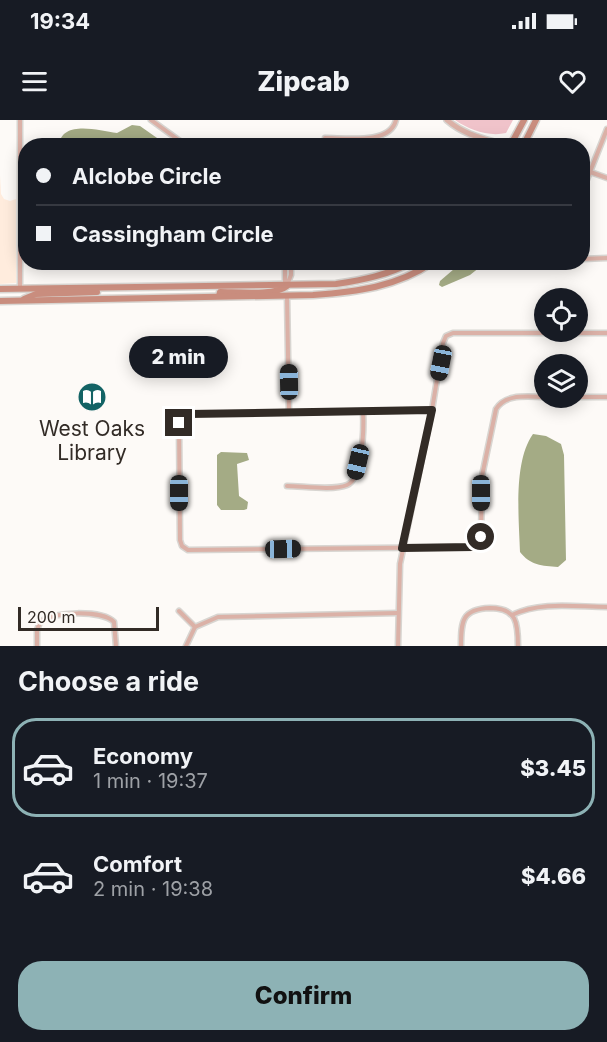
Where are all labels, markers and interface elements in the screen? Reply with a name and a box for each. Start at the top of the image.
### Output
text: 19:34 [30,8,90,34]
icon: menu [18,65,51,98]
text: Zipcab [257,65,350,98]
icon: heart [556,65,589,98]
text: Alclobe Circle [72,163,222,189]
text: Cassingham Circle [72,221,274,247]
map controls [534,288,588,408]
button: locate [534,288,588,342]
callout: 2 min [130,336,228,378]
car [429,344,453,382]
text: 2 min [151,345,206,369]
button: layers [534,354,588,408]
car [280,364,298,400]
library icon: West Oaks Library [76,381,108,413]
route end [165,409,192,436]
place label: West Oaks Library [39,416,145,465]
car [345,442,371,482]
car [170,475,188,511]
car [472,475,490,511]
route start [467,523,494,550]
car [265,540,301,558]
scale bar [18,604,159,631]
text: 200 m [27,607,75,627]
text: Choose a ride [18,665,199,698]
icon: car [21,741,75,795]
text: Economy [93,743,193,769]
text: $3.45 [520,755,586,781]
text: 1 min · 19:37 [93,769,208,793]
icon: car [21,849,75,903]
text: Comfort [93,851,182,877]
text: $4.66 [521,863,586,889]
text: 2 min · 19:38 [93,877,213,901]
button: Confirm [18,961,589,1030]

